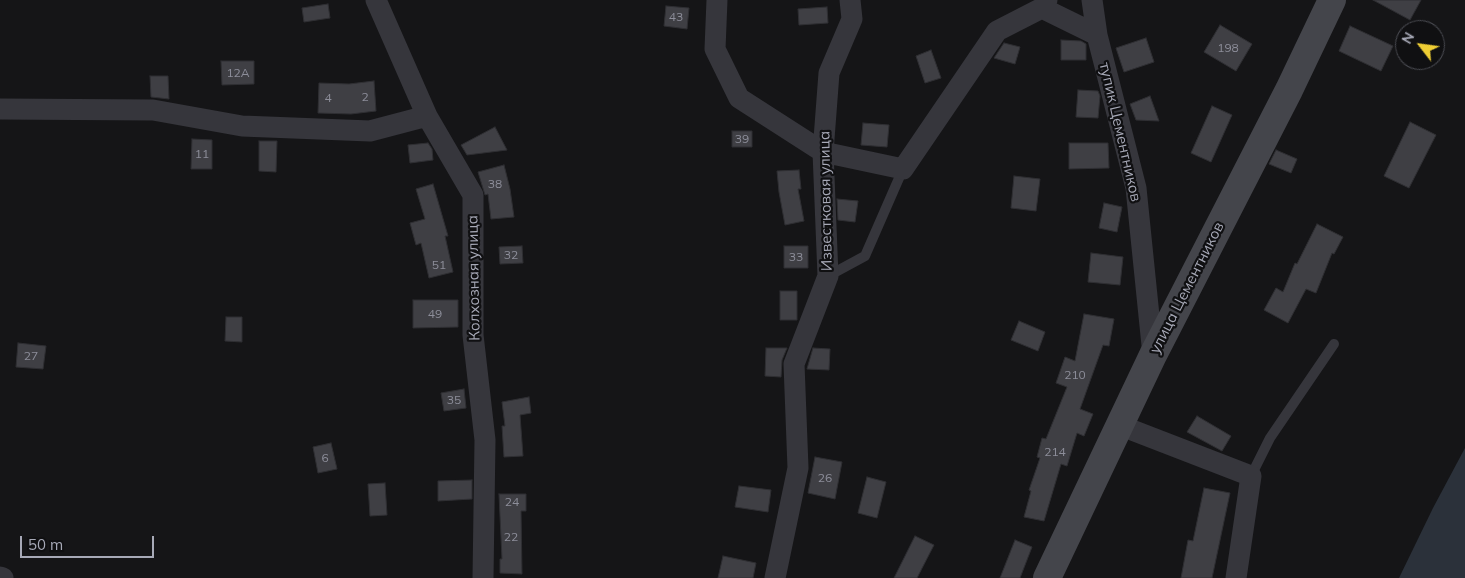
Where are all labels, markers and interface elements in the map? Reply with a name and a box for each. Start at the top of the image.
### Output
house number: 43 [669,10,683,24]
north arrow [1395,20,1445,70]
text: N [1397,29,1418,47]
house number: 198 [1217,41,1239,55]
street label: тупик Цементников [1095,61,1145,203]
house number: 12А [226,66,250,80]
house number: 2 [361,90,369,104]
house number: 4 [324,91,332,105]
street label: Известковая улица [816,131,836,271]
house number: 39 [735,132,749,146]
house number: 11 [195,147,209,161]
house number: 38 [488,177,502,191]
street label: Колхозная улица [464,215,484,341]
street label: улица Цементников [1146,219,1228,357]
house number: 32 [504,248,518,262]
house number: 33 [789,250,803,264]
house number: 51 [432,258,446,272]
house number: 49 [428,307,442,321]
house number: 27 [24,349,38,363]
house number: 210 [1064,368,1086,382]
house number: 35 [447,393,461,407]
house number: 214 [1044,445,1066,459]
house number: 6 [321,451,329,465]
house number: 26 [818,471,832,485]
house number: 24 [505,495,519,509]
scale bar [22,526,156,558]
house number: 22 [504,530,518,544]
text: 50 m [28,535,63,554]

